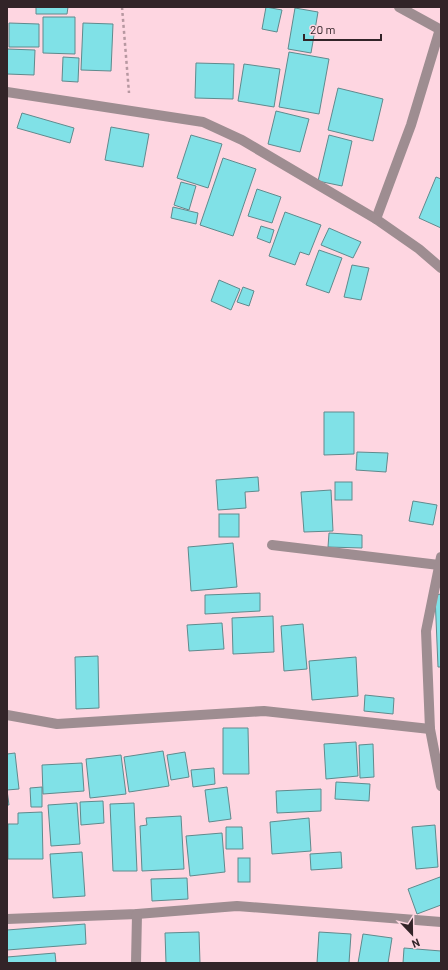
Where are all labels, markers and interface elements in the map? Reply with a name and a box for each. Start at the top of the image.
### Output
scale bar [304,16,381,42]
text: 20 m [310,22,336,36]
north arrow [392,914,432,954]
text: N [410,936,422,951]

